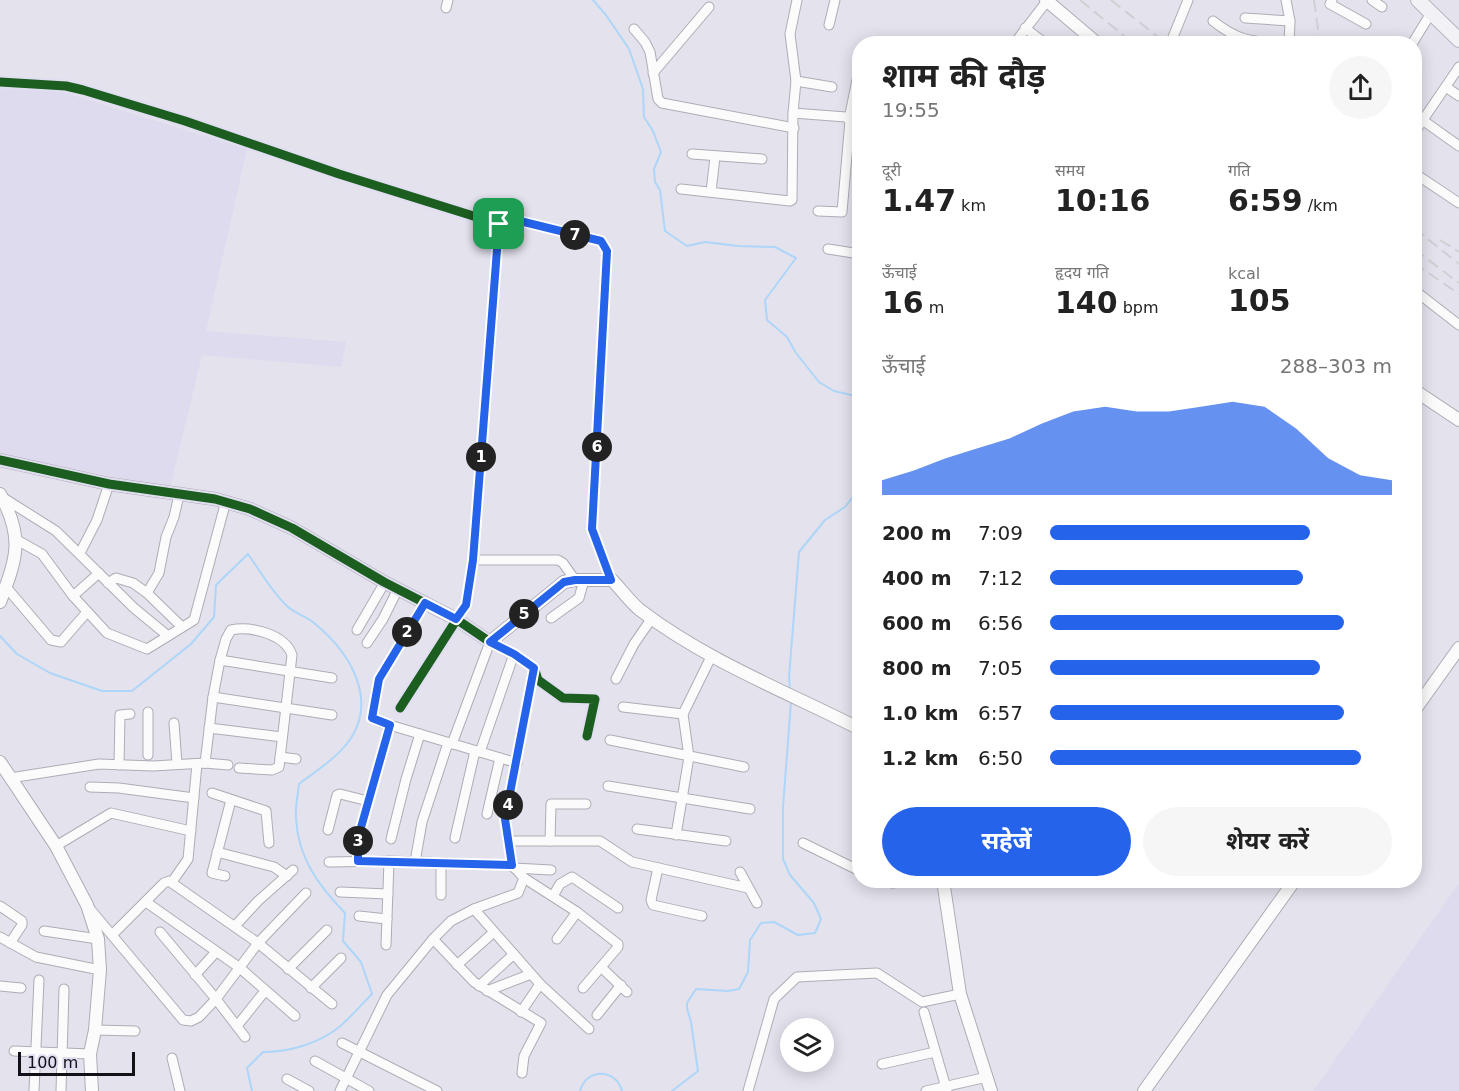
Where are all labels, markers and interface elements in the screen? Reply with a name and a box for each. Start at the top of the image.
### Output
text: शाम की दौड़ [882,56,1045,95]
button: share [1329,56,1392,119]
text: 19:55 [882,98,940,122]
text: दूरी [882,161,901,180]
text: समय [1055,161,1085,180]
text: गति [1228,161,1250,180]
text: 1.47 [882,183,956,218]
text: 10:16 [1055,183,1151,218]
text: 6:59 [1228,183,1303,218]
text: km [956,196,986,215]
text: /km [1303,196,1338,215]
pin [473,198,524,249]
icon: arrive [482,207,515,240]
pin: 7 [560,220,590,250]
text: 7 [569,225,581,244]
text: ऊँचाई [882,263,917,282]
text: हृदय गति [1055,263,1109,282]
text: kcal [1228,264,1260,283]
text: 105 [1228,283,1291,318]
text: 16 [882,285,924,320]
text: 140 [1055,285,1118,320]
text: m [924,298,944,317]
text: bpm [1118,298,1159,317]
text: ऊँचाई [882,354,925,378]
text: 288–303 m [1280,354,1392,378]
pin: 6 [582,432,612,462]
text: 6 [591,437,603,456]
pin: 1 [466,442,496,472]
text: 1 [475,447,487,466]
text: 200 m [882,521,952,545]
text: 7:09 [978,521,1023,545]
text: 400 m [882,566,952,590]
text: 7:12 [978,566,1023,590]
pin: 5 [509,599,539,629]
text: 5 [518,604,530,623]
text: 600 m [882,611,952,635]
text: 6:56 [978,611,1023,635]
pin: 2 [392,617,422,647]
text: 2 [401,622,413,641]
text: 800 m [882,656,952,680]
text: 7:05 [978,656,1023,680]
text: 1.0 km [882,701,959,725]
text: 6:57 [978,701,1023,725]
text: 1.2 km [882,746,959,770]
text: 6:50 [978,746,1023,770]
pin: 4 [493,790,523,820]
text: 4 [502,795,514,814]
button: सहेजें [882,807,1131,876]
button: शेयर करें [1143,807,1392,876]
pin: 3 [343,826,373,856]
text: 3 [352,831,364,850]
map controls [780,1018,834,1072]
button: layers [780,1018,834,1072]
scale bar [18,1049,135,1076]
text: 100 m [27,1053,78,1072]

